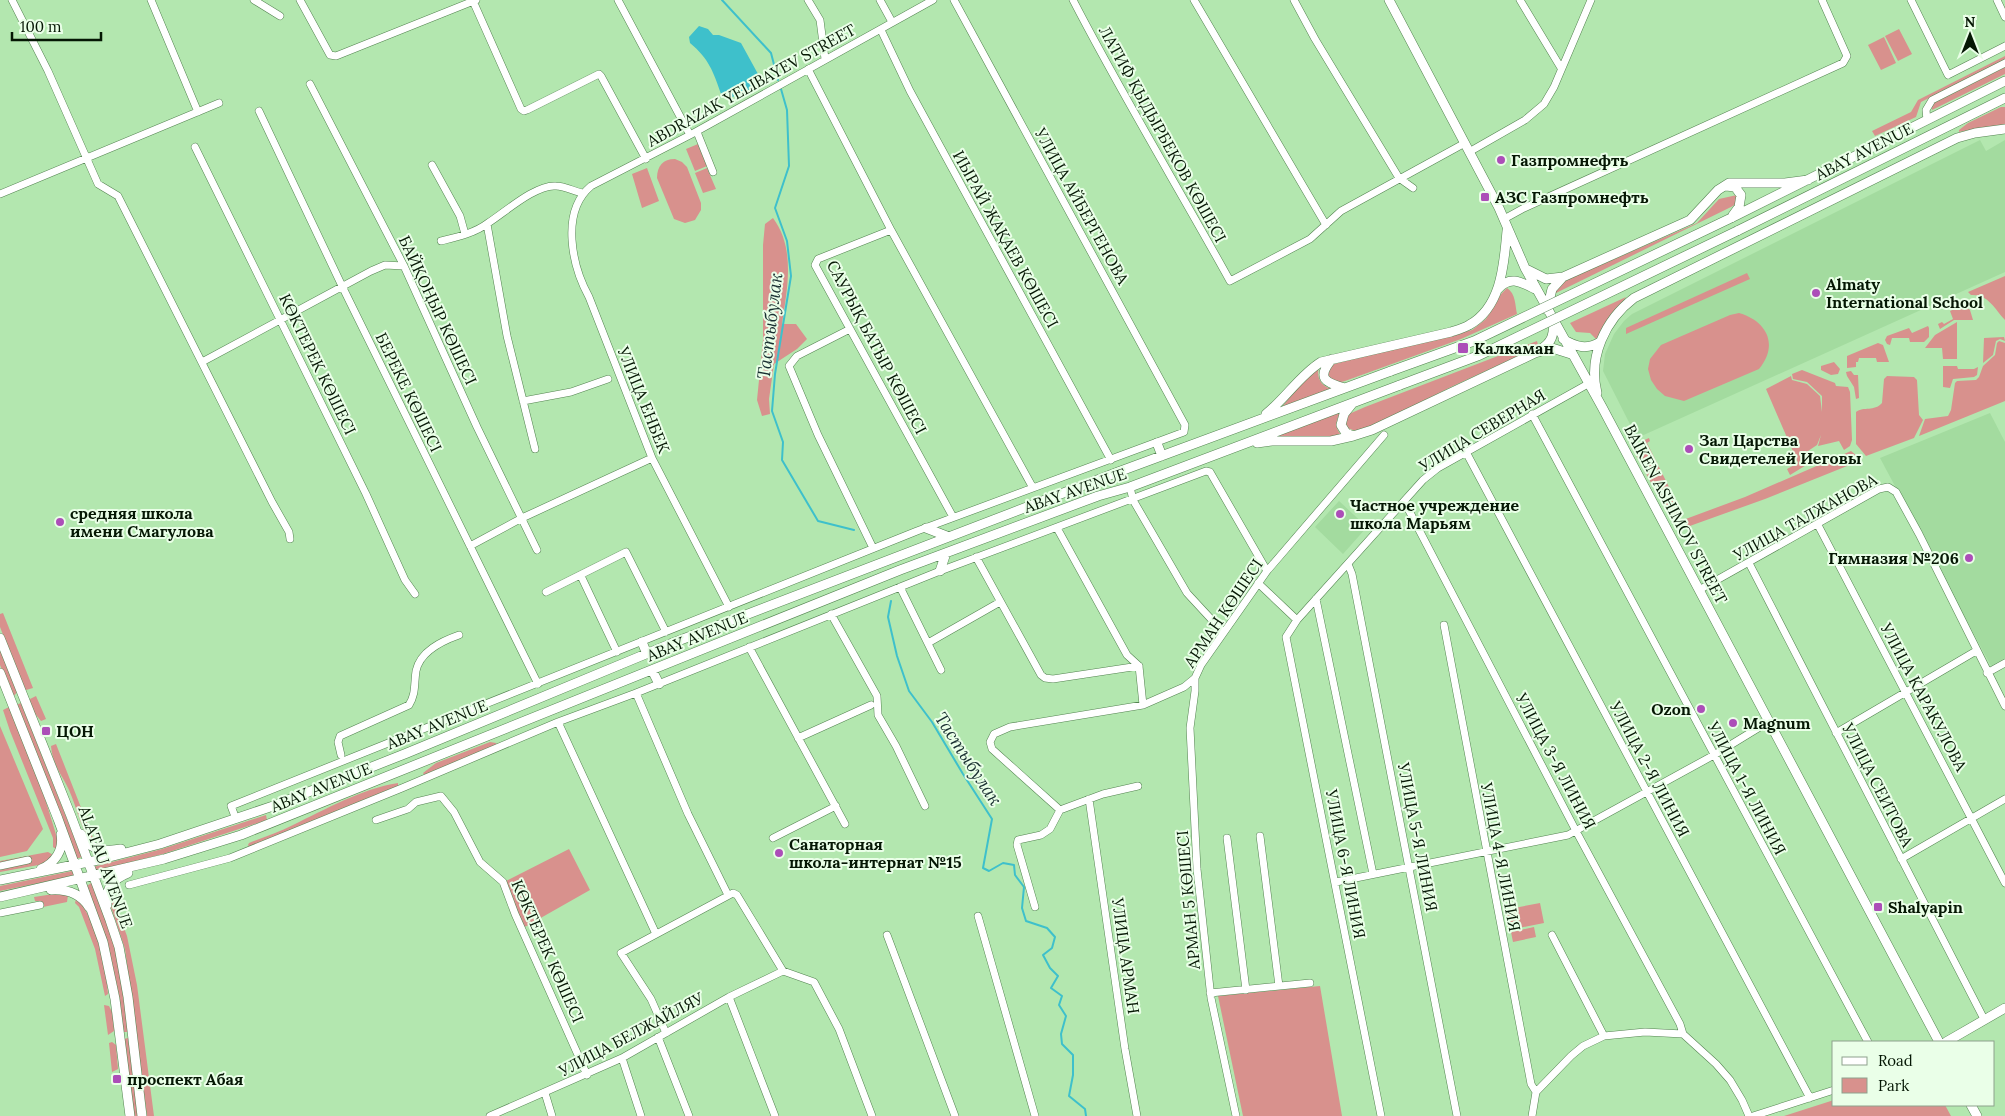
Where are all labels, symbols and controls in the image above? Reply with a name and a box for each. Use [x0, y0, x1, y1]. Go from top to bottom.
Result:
scale bar [12, 10, 101, 42]
north arrow [1945, 10, 1995, 60]
text: N [1965, 13, 1976, 31]
text: 100 m [20, 17, 61, 36]
street label: ABDRAZAK YELIBAYEV STREET [642, 19, 859, 151]
street label: ЛАТИФ ҚЫДЫРБЕКОВ КӨШЕСІ [1095, 22, 1231, 246]
street label: ABAY AVENUE [1811, 118, 1916, 185]
street label: УЛИЦА АЙБЕРГЕНОВА [1030, 123, 1134, 289]
street label: ИЫРАЙ ЖАҚАЕВ КӨШЕСІ [949, 147, 1063, 331]
place label: Газпромнефть [1511, 150, 1629, 170]
marker: Газпромнефть [1495, 154, 1507, 166]
place label: АЗС Газпромнефть [1495, 187, 1649, 207]
marker: АЗС Газпромнефть [1479, 191, 1491, 203]
street label: БАЙҚОҢЫР КӨШЕСІ [395, 232, 481, 388]
street label: САУРЫҚ БАТЫР КӨШЕСІ [823, 257, 931, 437]
water label: Тастыбулак [752, 272, 787, 380]
place label: Almaty International School [1826, 274, 1983, 312]
marker: Almaty International School [1810, 287, 1822, 299]
street label: КӨКТЕРЕК КӨШЕСІ [275, 290, 361, 438]
street label: БЕРЕКЕ КӨШЕСІ [371, 329, 447, 455]
place label: Калкаман [1474, 338, 1554, 358]
marker: Калкаман [1456, 341, 1470, 355]
street label: УЛИЦА ЕНБЕК [613, 343, 674, 456]
street label: УЛИЦА СЕВЕРНАЯ [1414, 384, 1549, 476]
street label: BAIKEN ASHIMOV STREET [1620, 421, 1732, 607]
place label: Зал Царства Свидетелей Иеговы [1699, 430, 1862, 468]
marker: Зал Царства Свидетелей Иеговы [1683, 443, 1695, 455]
street label: ABAY AVENUE [1020, 463, 1129, 517]
street label: УЛИЦА ТАЛЖАНОВА [1729, 469, 1881, 565]
place label: Частное учреждение школа Марьям [1350, 495, 1519, 533]
place label: средняя школа имени Смагулова [70, 503, 214, 541]
marker: Частное учреждение школа Марьям [1334, 508, 1346, 520]
marker: средняя школа имени Смагулова [54, 516, 66, 528]
place label: Гимназия №206 [1828, 548, 1959, 568]
marker: Гимназия №206 [1963, 552, 1975, 564]
street label: АРМАН КӨШЕСІ [1179, 555, 1267, 672]
street label: ABAY AVENUE [643, 607, 751, 666]
street label: УЛИЦА КАРАКУЛОВА [1876, 619, 1972, 775]
street label: УЛИЦА 3-Я ЛИНИЯ [1511, 689, 1600, 832]
street label: ABAY AVENUE [383, 695, 491, 754]
street label: УЛИЦА 2-Я ЛИНИЯ [1605, 697, 1694, 840]
place label: Ozon [1651, 699, 1691, 719]
marker: Ozon [1695, 703, 1707, 715]
water label: Тастыбулак [930, 708, 1007, 810]
place label: Magnum [1743, 713, 1811, 733]
street label: УЛИЦА 1-Я ЛИНИЯ [1703, 717, 1791, 858]
marker: Magnum [1727, 717, 1739, 729]
street label: УЛИЦА СЕИТОВА [1838, 719, 1918, 851]
place label: ЦОН [56, 721, 94, 741]
marker: ЦОН [40, 725, 52, 737]
street label: ABAY AVENUE [267, 758, 375, 817]
street label: УЛИЦА 5-Я ЛИНИЯ [1394, 760, 1442, 913]
street label: УЛИЦА 4-Я ЛИНИЯ [1477, 780, 1525, 933]
street label: УЛИЦА 6-Я ЛИНИЯ [1322, 787, 1370, 940]
street label: ALATAU AVENUE [74, 802, 137, 931]
street label: АРМАН 5 КӨШЕСІ [1172, 830, 1204, 971]
place label: Санаторная школа-интернат №15 [789, 834, 962, 872]
marker: Санаторная школа-интернат №15 [773, 847, 785, 859]
street label: КӨКТЕРЕК КӨШЕСІ [507, 876, 589, 1026]
street label: УЛИЦА АРМАН [1108, 896, 1144, 1015]
place label: Shalyapin [1888, 897, 1963, 917]
marker: Shalyapin [1872, 901, 1884, 913]
street label: УЛИЦА БЕЛЖАЙЛЯУ [554, 987, 707, 1081]
legend [1832, 1041, 1995, 1106]
text: Road [1878, 1051, 1913, 1070]
place label: проспект Абая [127, 1069, 243, 1089]
marker: проспект Абая [111, 1073, 123, 1085]
text: Park [1878, 1076, 1909, 1095]

